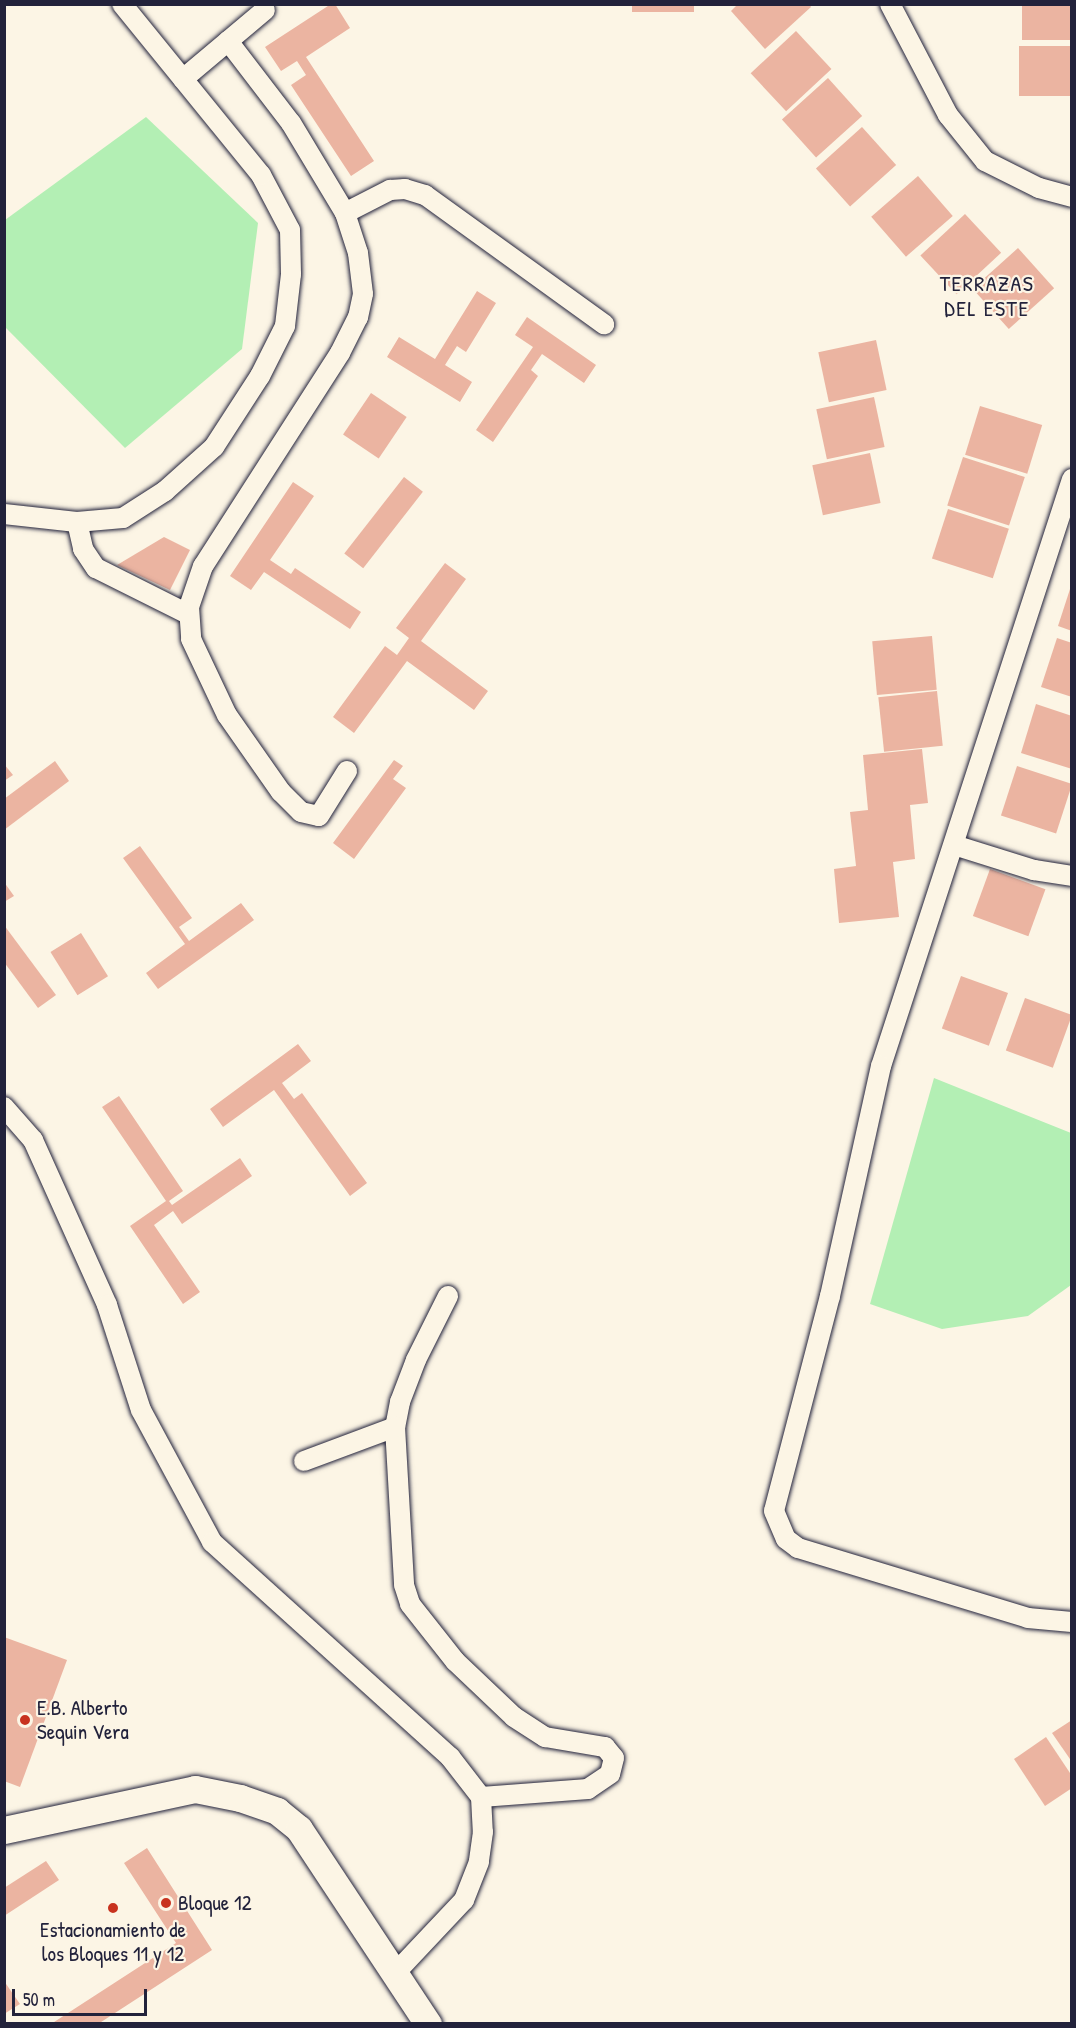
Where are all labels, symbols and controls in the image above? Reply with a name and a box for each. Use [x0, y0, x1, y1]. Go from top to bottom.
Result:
district label: TERRAZAS DEL ESTE [940, 270, 1034, 322]
place label: E.B. Alberto Sequin Vera [37, 1695, 129, 1745]
marker: E.B. Alberto Sequin Vera [18, 1713, 32, 1727]
place label: Bloque 12 [178, 1890, 251, 1916]
marker: Bloque 12 [159, 1896, 173, 1910]
marker: Estacionamiento de los Bloques 11 y 12 [106, 1901, 120, 1915]
place label: Estacionamiento de los Bloques 11 y 12 [40, 1917, 186, 1967]
scale bar [15, 1977, 150, 2015]
text: 50 m [23, 1987, 55, 2012]

